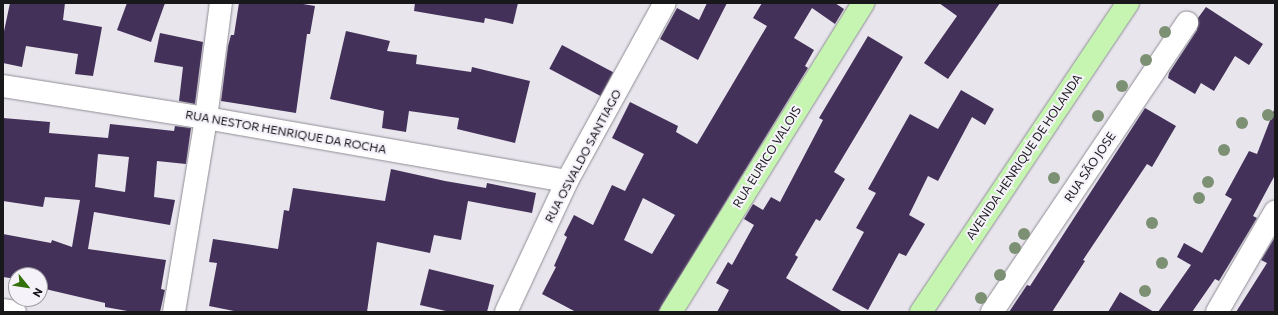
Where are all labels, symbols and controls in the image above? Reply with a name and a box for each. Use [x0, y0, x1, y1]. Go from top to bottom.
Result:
street label: AVENIDA HENRIQUE DE HOLANDA [963, 71, 1085, 243]
street label: RUA OSVALDO SANTIAGO [542, 87, 624, 225]
street label: RUA EURICO VALOIS [730, 104, 804, 210]
street label: RUA NESTOR HENRIQUE DA ROCHA [184, 107, 388, 157]
street label: RUA SÃO JOSE [1061, 129, 1119, 205]
north arrow [8, 267, 48, 307]
text: N [30, 286, 46, 300]

